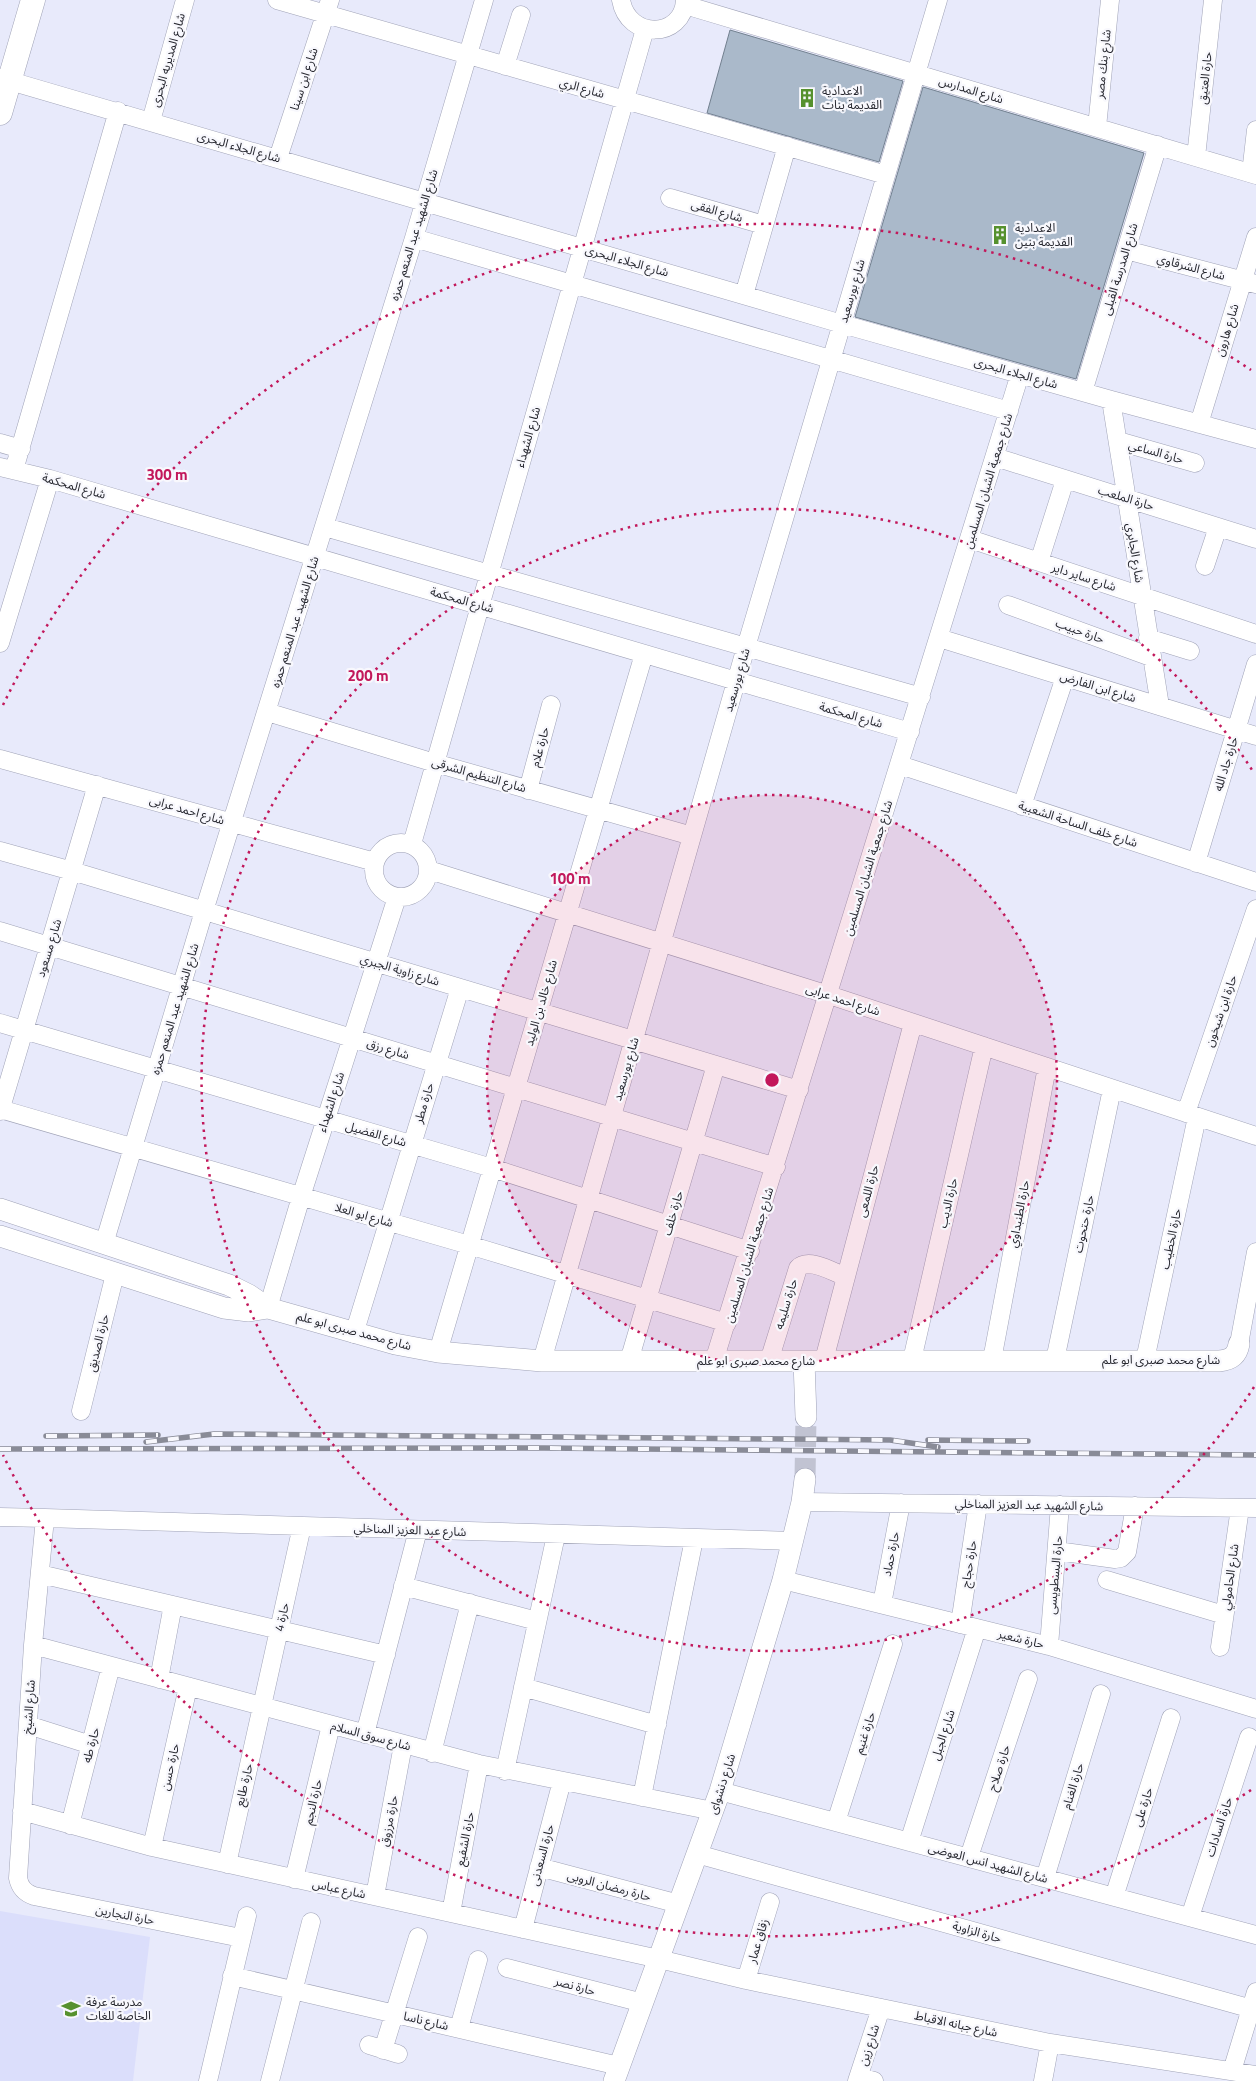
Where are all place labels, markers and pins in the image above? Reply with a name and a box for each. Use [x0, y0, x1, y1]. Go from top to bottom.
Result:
place label: الاعدادية القديمة بنات [822, 81, 882, 114]
building icon: الاعدادية القديمة بنات [796, 87, 818, 109]
place label: الاعدادية القديمة بنين [1015, 218, 1073, 251]
building icon: الاعدادية القديمة بنين [989, 224, 1011, 246]
centre of rings [763, 1071, 781, 1089]
place label: مدرسة عرفة الخاصة للغات [86, 1992, 151, 2025]
school or university icon: مدرسة عرفة الخاصة للغات [60, 1998, 82, 2020]

